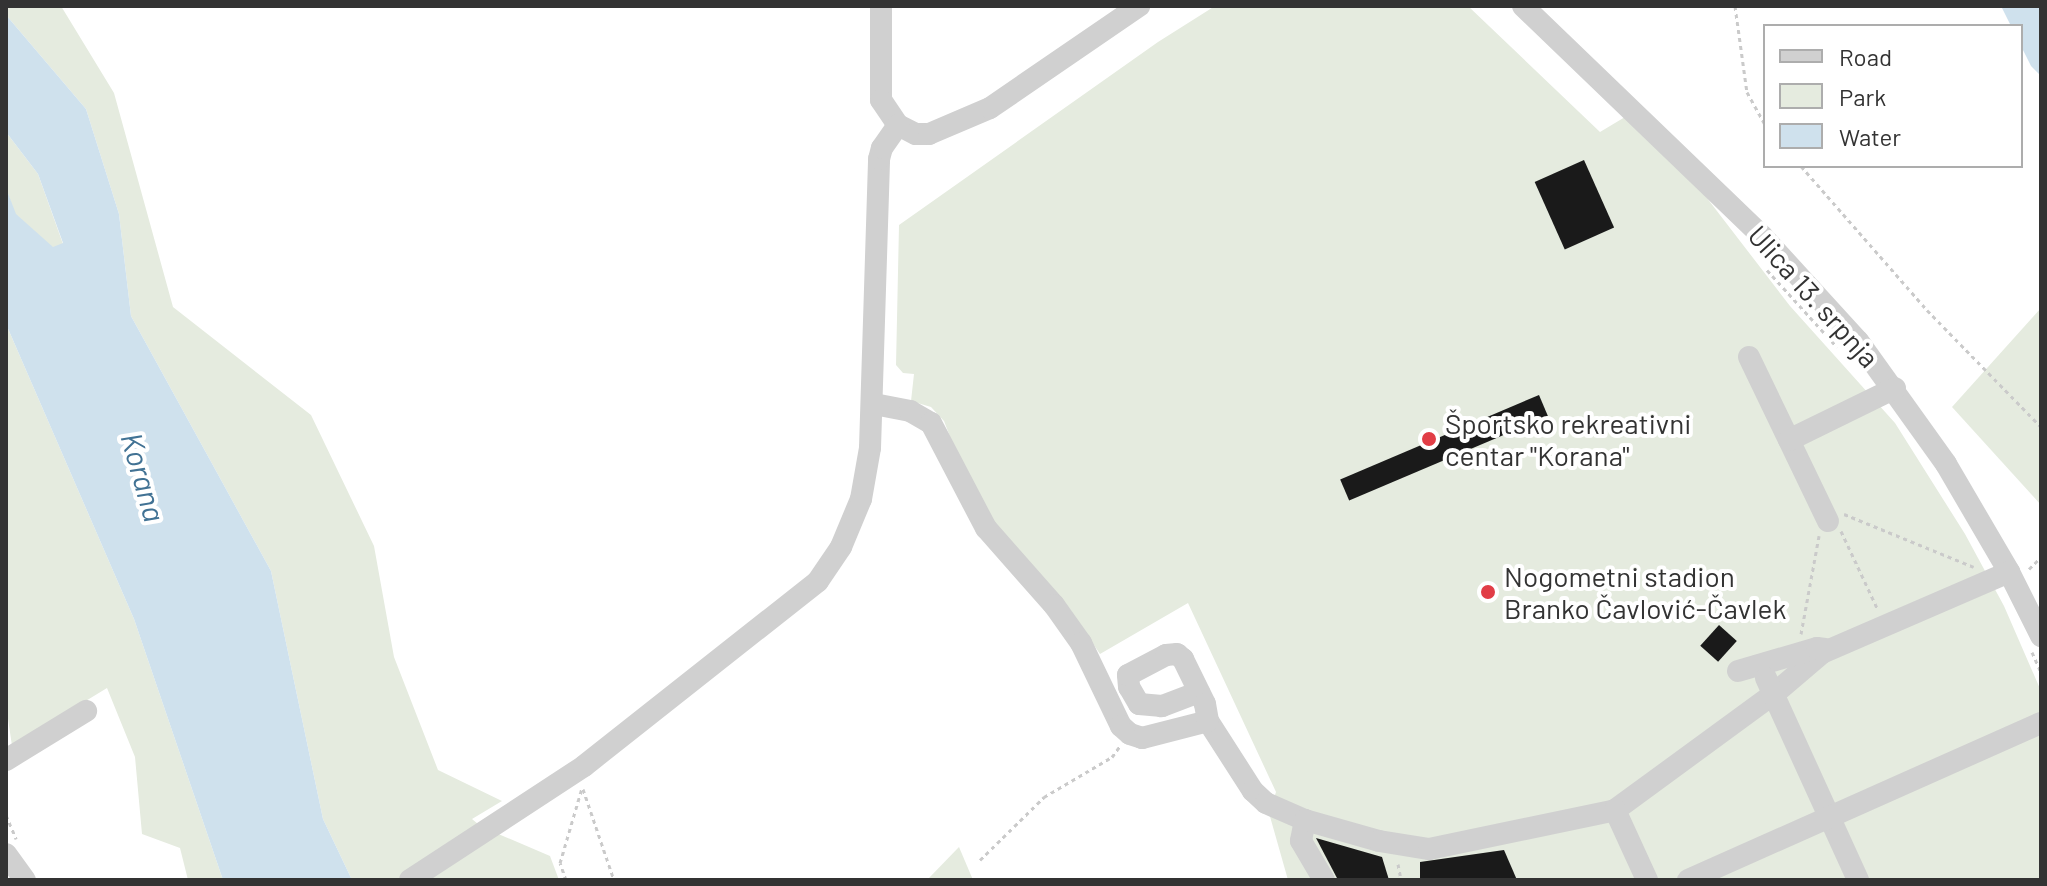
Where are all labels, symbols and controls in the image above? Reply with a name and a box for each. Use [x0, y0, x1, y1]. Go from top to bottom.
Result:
legend [1763, 24, 2023, 168]
text: Road [1839, 42, 1892, 71]
text: Park [1839, 82, 1886, 111]
text: Water [1839, 122, 1901, 151]
street label: Ulica 13. srpnja [1742, 218, 1886, 374]
place label: Športsko rekreativni centar "Korana" [1445, 406, 1691, 472]
water label: Korana [114, 428, 174, 526]
marker: Športsko rekreativni centar "Korana" [1420, 430, 1438, 448]
place label: Nogometni stadion Branko Čavlović-Čavlek [1504, 559, 1786, 625]
marker: Nogometni stadion Branko Čavlović-Čavlek [1479, 583, 1497, 601]

